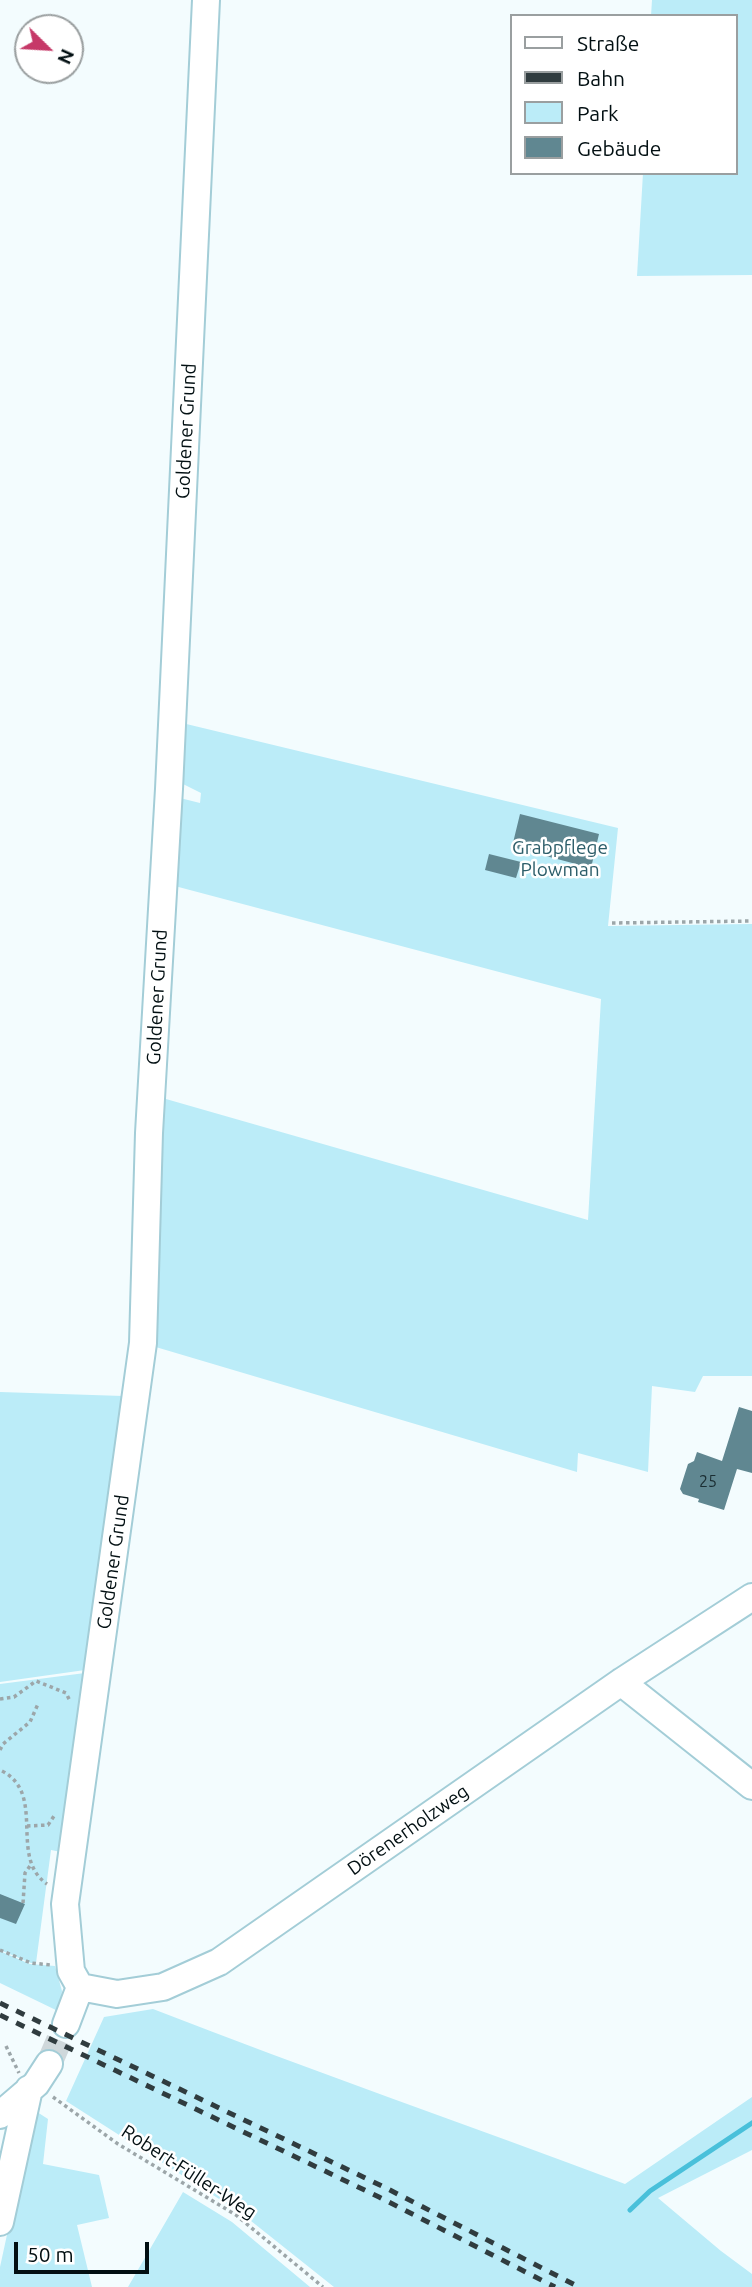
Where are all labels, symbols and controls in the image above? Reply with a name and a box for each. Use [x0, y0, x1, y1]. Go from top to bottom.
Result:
north arrow [14, 14, 84, 84]
legend [510, 14, 738, 175]
text: Straße [577, 31, 639, 55]
text: N [53, 46, 79, 68]
text: Bahn [577, 66, 625, 90]
text: Park [577, 101, 619, 125]
text: Gebäude [577, 136, 661, 160]
street label: Goldener Grund [171, 363, 201, 499]
park label: Grabpflege Plowman [512, 837, 608, 881]
street label: Goldener Grund [142, 929, 172, 1065]
house number: 25 [699, 1472, 717, 1492]
street label: Goldener Grund [92, 1493, 134, 1631]
street label: Dörenerholzweg [343, 1780, 473, 1880]
street label: Robert-Füller-Weg [117, 2120, 261, 2224]
scale bar [18, 2228, 152, 2272]
text: 50 m [27, 2242, 74, 2266]

